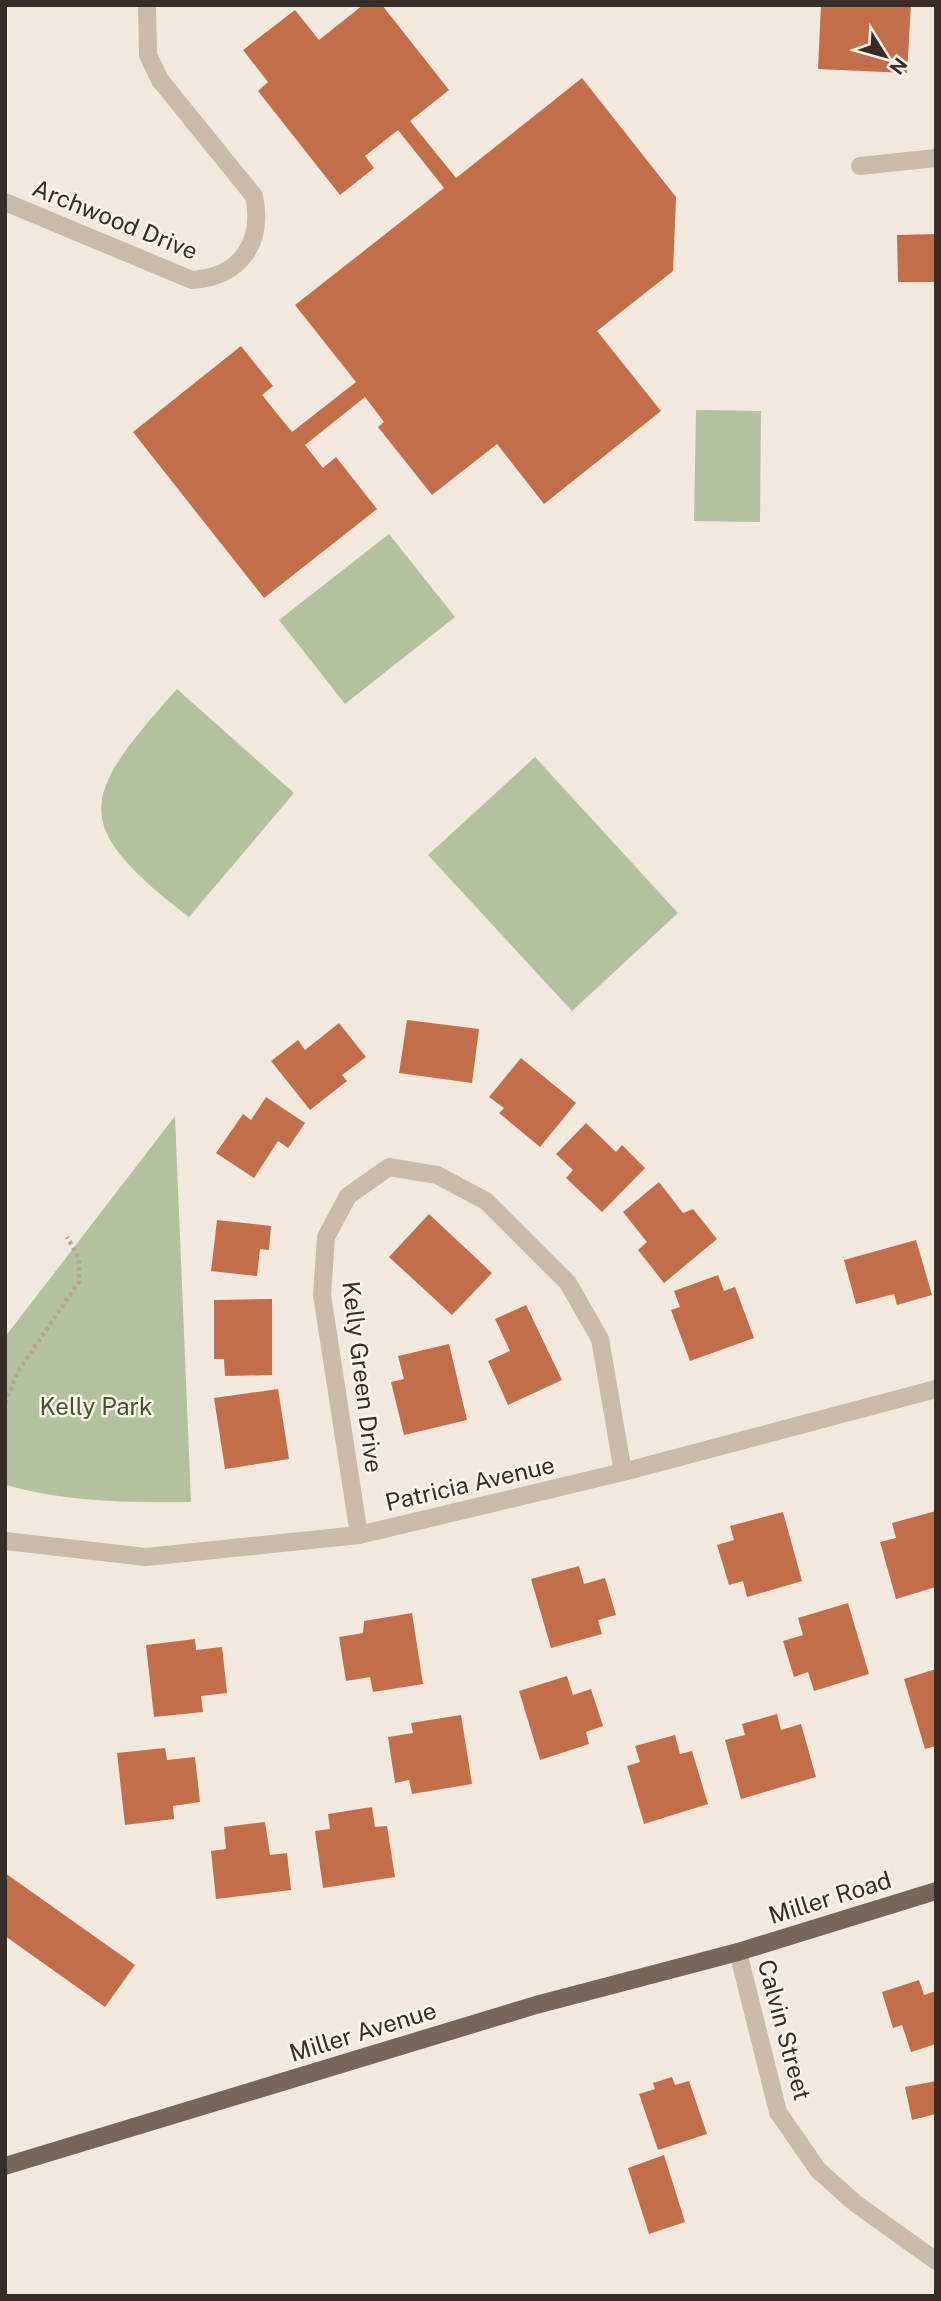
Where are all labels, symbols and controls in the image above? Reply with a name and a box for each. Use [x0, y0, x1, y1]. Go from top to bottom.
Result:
north arrow [850, 21, 920, 91]
text: N [885, 54, 912, 79]
street label: Archwood Drive [29, 173, 202, 265]
street label: Kelly Green Drive [337, 1280, 389, 1474]
park label: Kelly Park [40, 1392, 152, 1420]
street label: Patricia Avenue [382, 1450, 557, 1516]
street label: Miller Road [765, 1865, 894, 1929]
street label: Calvin Street [753, 1956, 817, 2103]
street label: Miller Avenue [286, 1995, 440, 2067]

